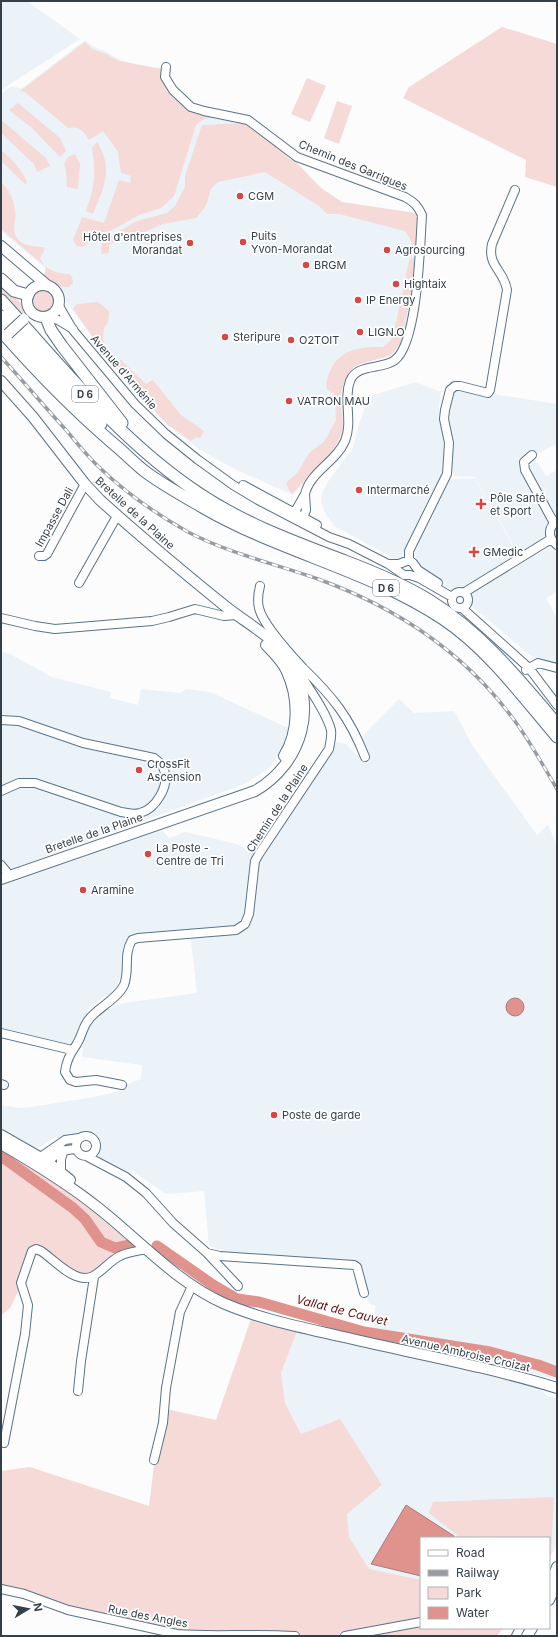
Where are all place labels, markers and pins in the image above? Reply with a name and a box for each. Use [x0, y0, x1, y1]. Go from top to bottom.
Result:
place label: CGM [248, 189, 274, 203]
marker: CGM [235, 191, 245, 201]
place label: Puits Yvon-Morandat [251, 229, 333, 256]
place label: Hôtel d'entreprises Morandat [83, 230, 182, 257]
marker: Puits Yvon-Morandat [238, 237, 248, 247]
marker: Hôtel d'entreprises Morandat [185, 238, 195, 248]
place label: Agrosourcing [395, 243, 465, 257]
marker: Agrosourcing [382, 245, 392, 255]
place label: BRGM [314, 258, 346, 272]
marker: BRGM [301, 260, 311, 270]
place label: Hightaix [404, 277, 447, 291]
marker: Hightaix [391, 279, 401, 289]
place label: IP Energy [366, 293, 415, 307]
marker: IP Energy [353, 295, 363, 305]
place label: LIGN.O [368, 325, 405, 339]
marker: LIGN.O [355, 327, 365, 337]
place label: Steripure [233, 330, 281, 344]
marker: Steripure [220, 332, 230, 342]
place label: O2TOIT [299, 333, 339, 347]
marker: O2TOIT [286, 335, 296, 345]
place label: VATRON MAU [297, 394, 370, 408]
marker: VATRON MAU [284, 396, 294, 406]
place label: Intermarché [367, 483, 430, 497]
marker: Intermarché [354, 485, 364, 495]
place label: Pôle Santé et Sport [490, 491, 545, 518]
marker: Pôle Santé et Sport [475, 498, 487, 510]
place label: GMedic [483, 545, 523, 559]
marker: GMedic [468, 546, 480, 558]
place label: CrossFit Ascension [147, 757, 201, 784]
marker: CrossFit Ascension [134, 765, 144, 775]
place label: La Poste - Centre de Tri [156, 841, 224, 868]
marker: La Poste - Centre de Tri [143, 849, 153, 859]
place label: Aramine [91, 883, 134, 897]
marker: Aramine [78, 885, 88, 895]
place label: Poste de garde [282, 1108, 361, 1122]
marker: Poste de garde [269, 1110, 279, 1120]

